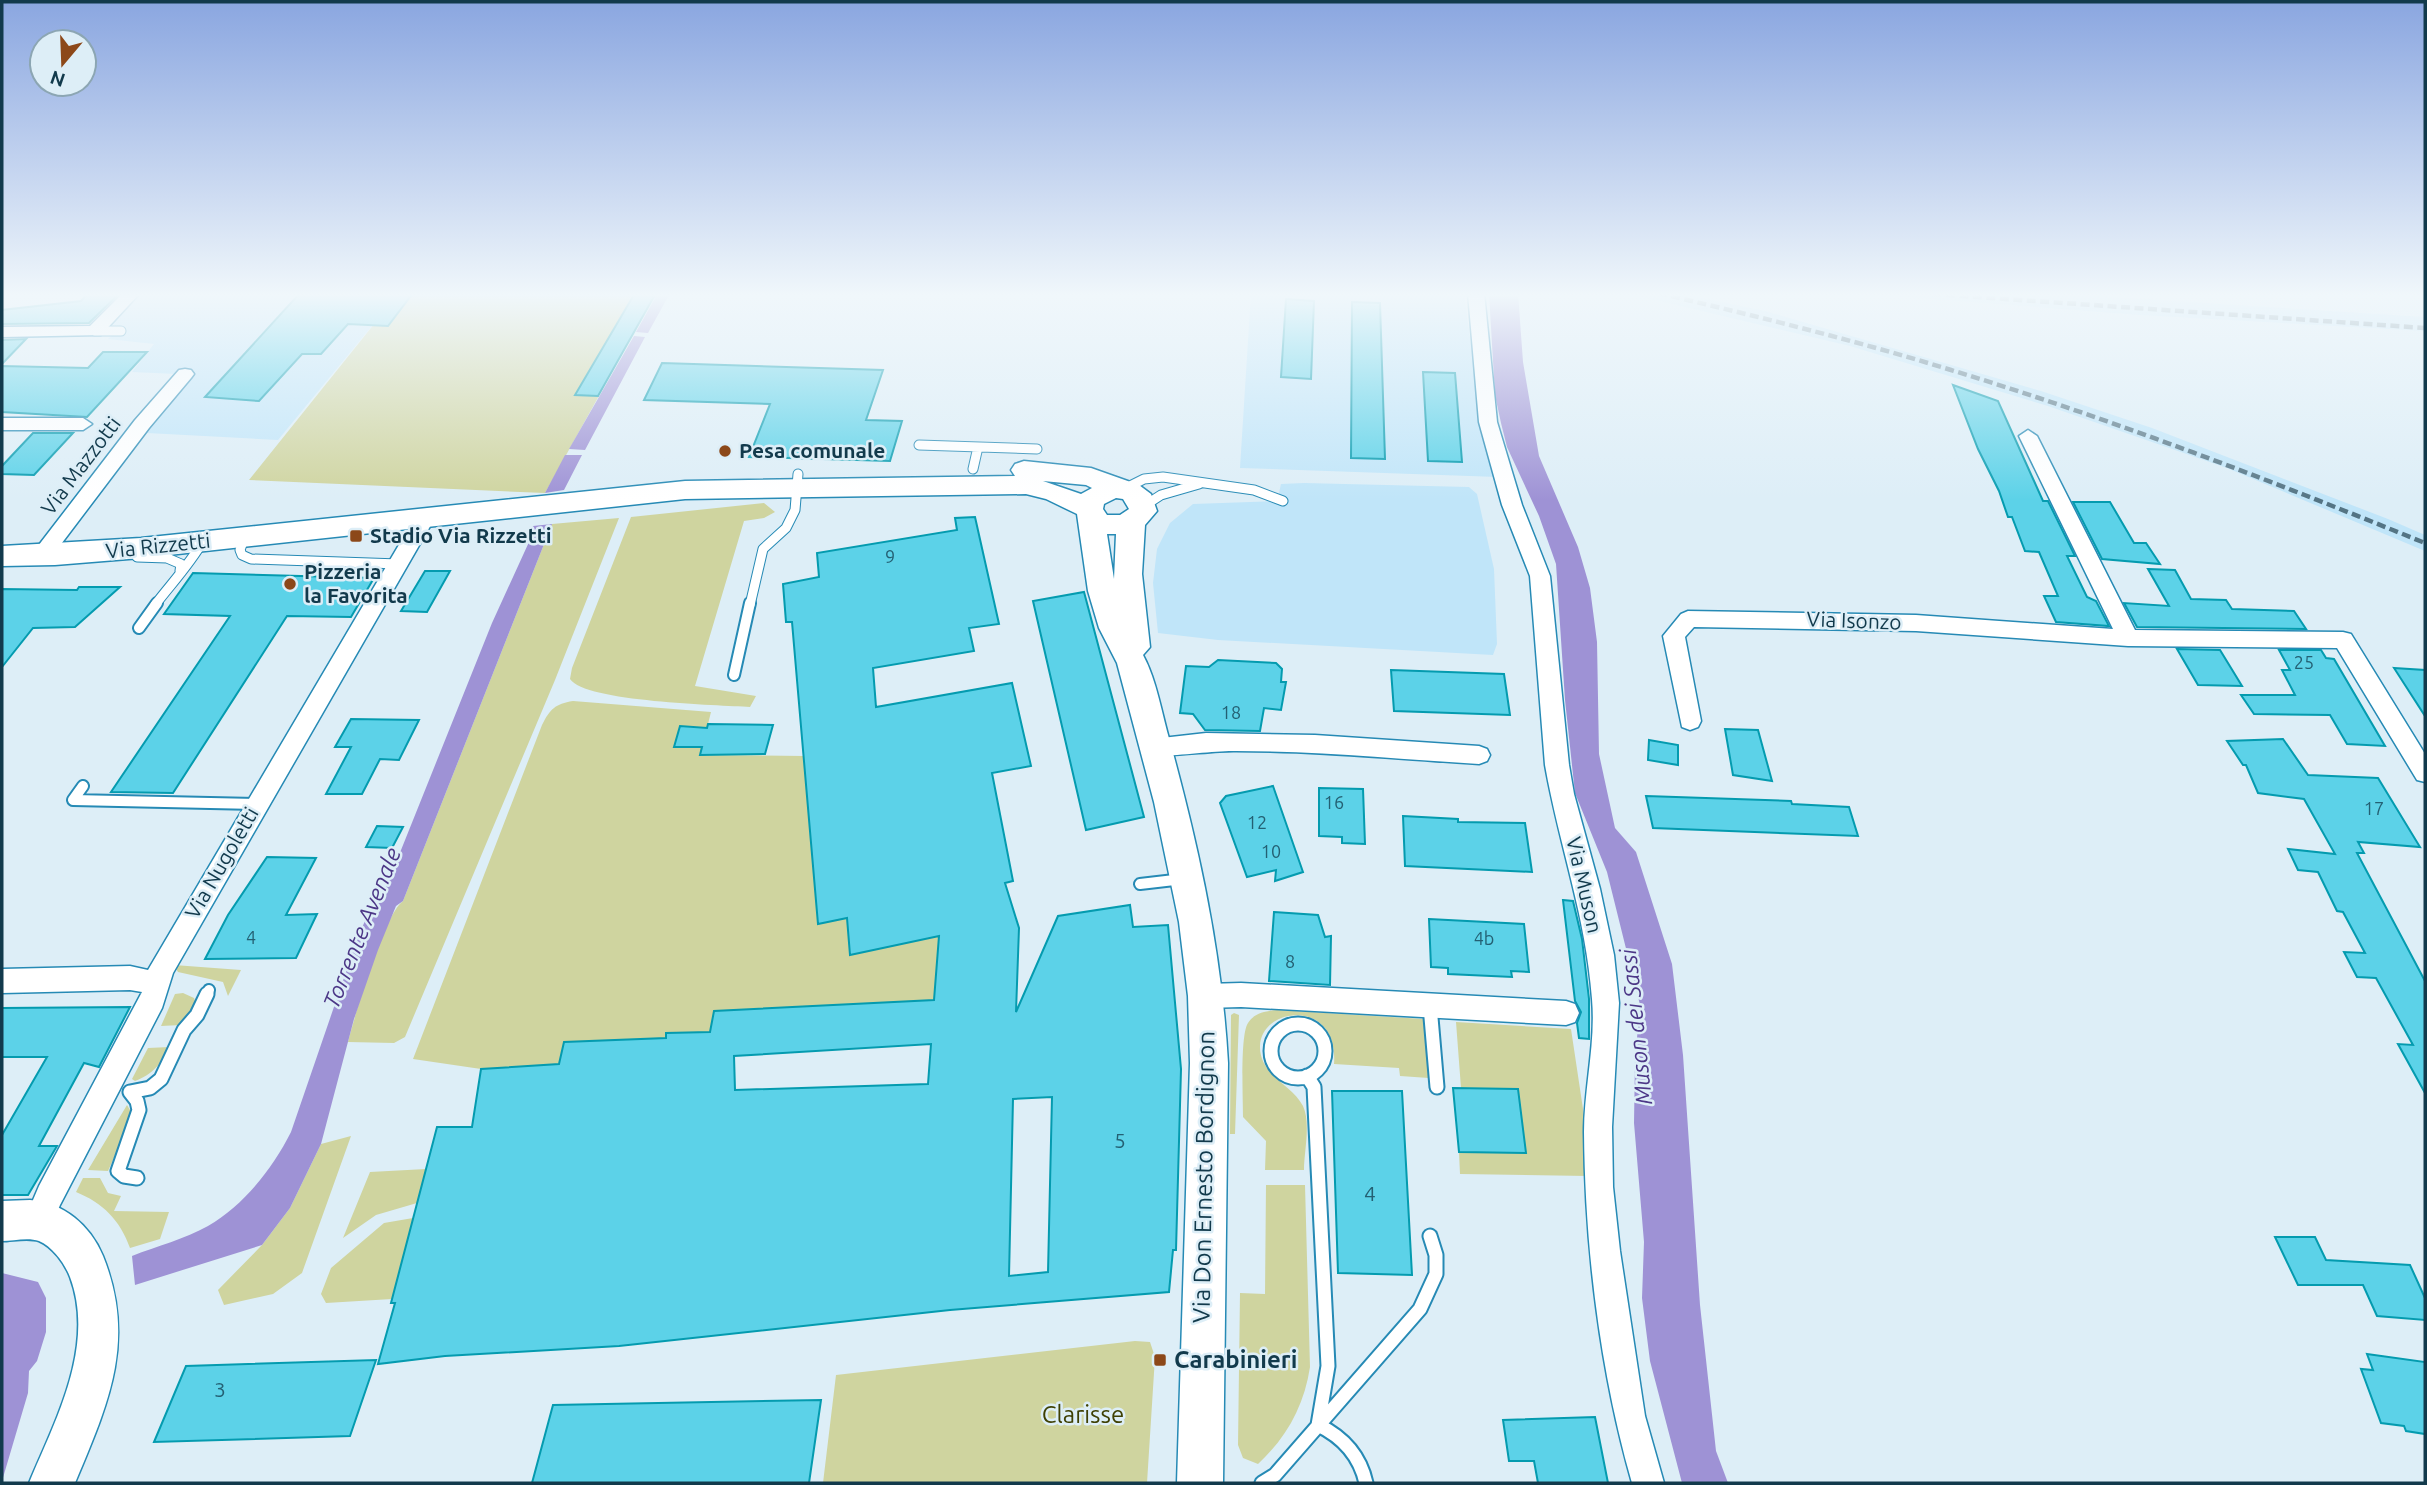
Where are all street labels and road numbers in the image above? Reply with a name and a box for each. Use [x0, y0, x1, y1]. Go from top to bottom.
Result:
street label: Via Mazzotti [35, 412, 125, 519]
street label: Via Rizzetti [104, 528, 211, 562]
street label: Via Isonzo [1806, 606, 1902, 634]
street label: Via Nugoletti [180, 802, 263, 923]
street label: Via Muson [1562, 834, 1608, 935]
street label: Via Don Ernesto Bordignon [1187, 1031, 1220, 1323]

